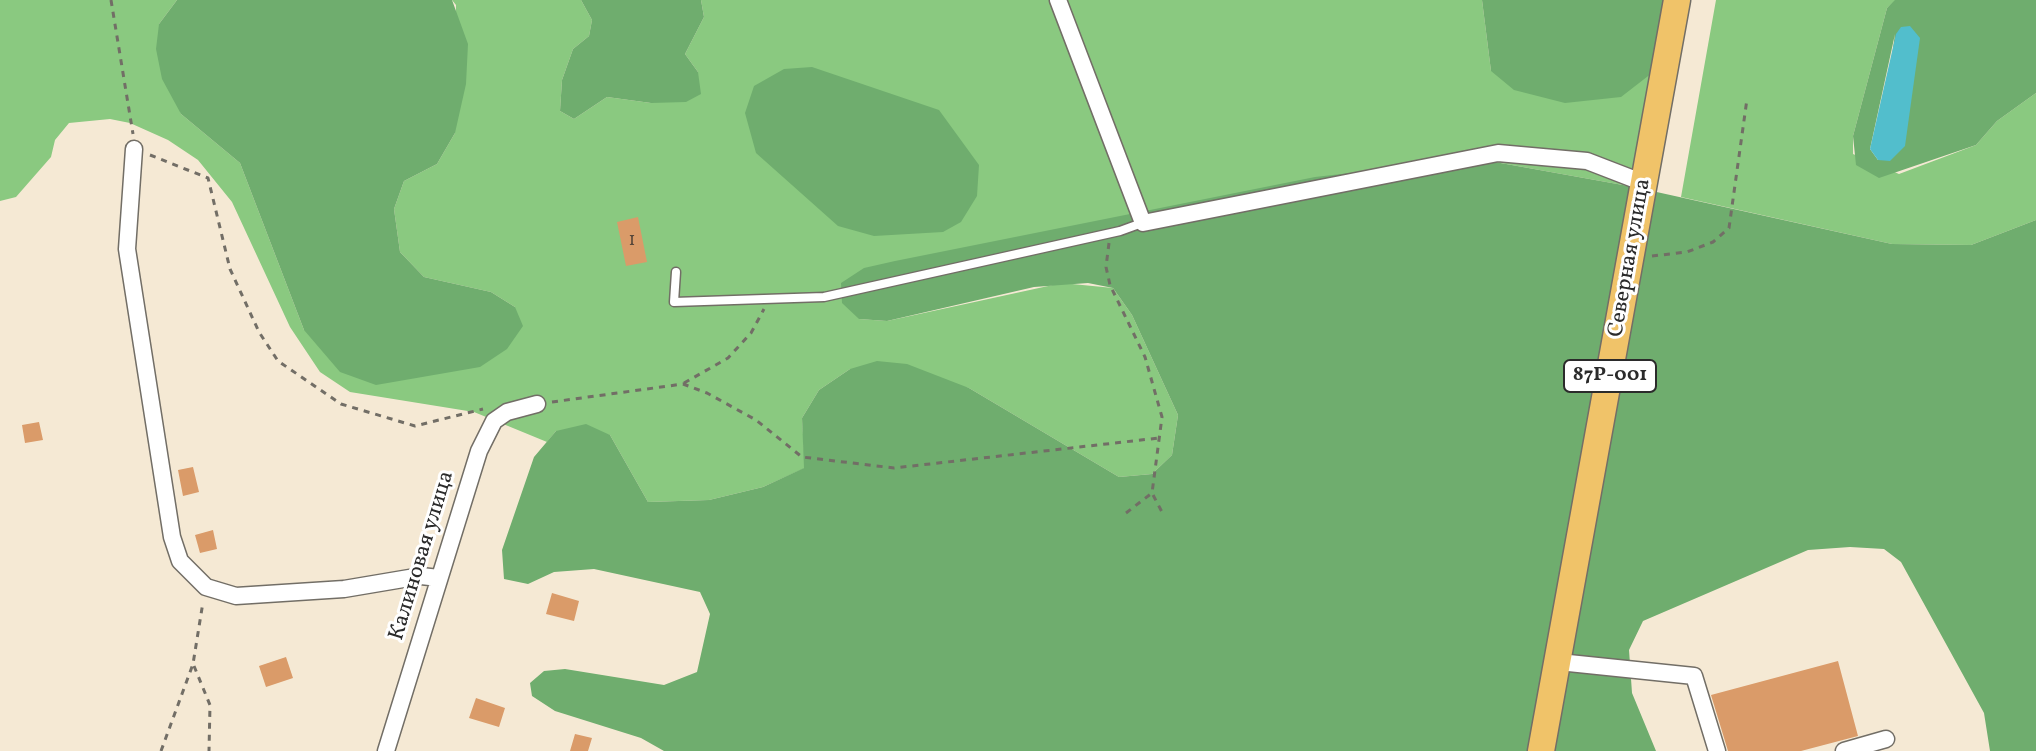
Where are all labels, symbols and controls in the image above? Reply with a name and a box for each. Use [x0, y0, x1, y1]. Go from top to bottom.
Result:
street label: Северная улица [1604, 177, 1658, 339]
house number: 1 [629, 231, 635, 253]
road number: 87Р-001 [1564, 360, 1656, 392]
street label: Калиновая улица [385, 468, 461, 644]

